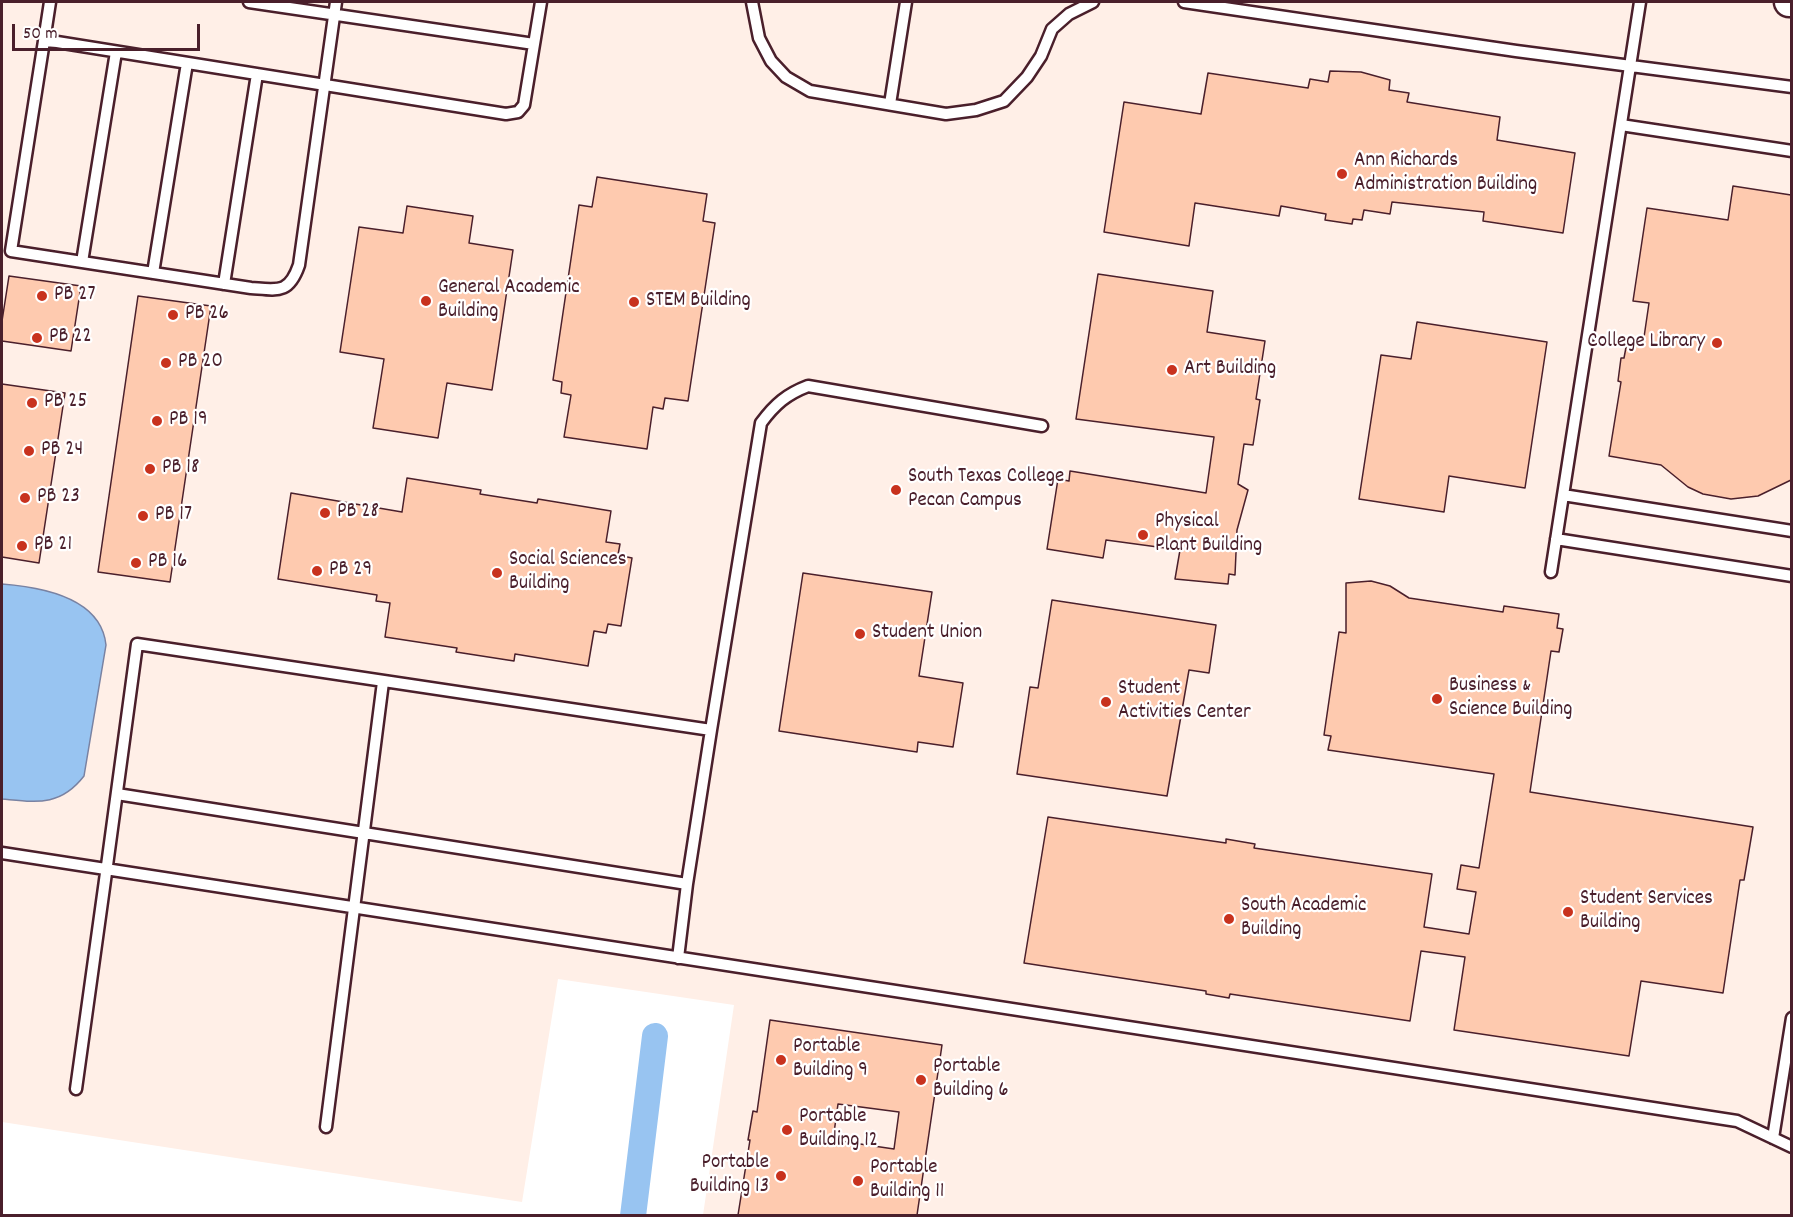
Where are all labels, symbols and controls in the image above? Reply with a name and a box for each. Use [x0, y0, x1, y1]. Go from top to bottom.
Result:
scale bar [15, 12, 202, 50]
text: 50 m [23, 22, 58, 47]
place label: Ann Richards Administration Building [1354, 149, 1537, 199]
marker: Ann Richards Administration Building [1335, 167, 1349, 181]
place label: General Academic Building [438, 276, 580, 326]
place label: PB 27 [54, 283, 96, 309]
marker: PB 27 [35, 289, 49, 303]
place label: STEM Building [646, 289, 751, 315]
marker: General Academic Building [419, 294, 433, 308]
marker: STEM Building [627, 295, 641, 309]
place label: PB 26 [185, 302, 229, 328]
marker: PB 26 [166, 308, 180, 322]
place label: PB 22 [49, 325, 92, 351]
place label: College Library [1587, 330, 1705, 356]
marker: PB 22 [30, 331, 44, 345]
marker: College Library [1710, 336, 1724, 350]
place label: PB 20 [178, 350, 223, 376]
marker: PB 20 [159, 356, 173, 370]
place label: Art Building [1184, 357, 1276, 383]
marker: Art Building [1165, 363, 1179, 377]
place label: PB 25 [44, 390, 87, 416]
marker: PB 25 [25, 396, 39, 410]
place label: PB 19 [169, 408, 208, 434]
marker: PB 19 [150, 414, 164, 428]
place label: PB 24 [41, 438, 83, 464]
marker: PB 24 [22, 444, 36, 458]
place label: PB 18 [162, 456, 199, 482]
marker: PB 18 [143, 462, 157, 476]
place label: South Texas College Pecan Campus [908, 465, 1064, 515]
marker: South Texas College Pecan Campus [889, 483, 903, 497]
place label: PB 23 [37, 485, 80, 511]
marker: PB 23 [18, 491, 32, 505]
place label: PB 28 [337, 500, 379, 526]
place label: PB 17 [155, 503, 192, 529]
marker: PB 28 [318, 506, 332, 520]
marker: PB 17 [136, 509, 150, 523]
place label: Physical Plant Building [1155, 510, 1262, 560]
marker: Physical Plant Building [1136, 528, 1150, 542]
place label: PB 21 [34, 533, 72, 559]
marker: PB 21 [15, 539, 29, 553]
place label: Social Sciences Building [509, 548, 627, 598]
place label: PB 16 [148, 550, 187, 576]
marker: PB 16 [129, 556, 143, 570]
place label: PB 29 [329, 558, 372, 584]
marker: PB 29 [310, 564, 324, 578]
marker: Social Sciences Building [490, 566, 504, 580]
place label: Student Union [872, 621, 982, 647]
marker: Student Union [853, 627, 867, 641]
place label: Business & Science Building [1449, 674, 1572, 724]
place label: Student Activities Center [1118, 677, 1251, 727]
marker: Business & Science Building [1430, 692, 1444, 706]
marker: Student Activities Center [1099, 695, 1113, 709]
place label: Student Services Building [1580, 887, 1713, 937]
place label: South Academic Building [1241, 894, 1366, 944]
marker: Student Services Building [1561, 905, 1575, 919]
marker: South Academic Building [1222, 912, 1236, 926]
place label: Portable Building 9 [793, 1035, 868, 1085]
marker: Portable Building 9 [774, 1053, 788, 1067]
place label: Portable Building 6 [933, 1055, 1009, 1105]
marker: Portable Building 6 [914, 1073, 928, 1087]
place label: Portable Building 12 [799, 1105, 878, 1155]
marker: Portable Building 12 [780, 1123, 794, 1137]
place label: Portable Building 13 [690, 1151, 769, 1201]
place label: Portable Building 11 [870, 1156, 944, 1206]
marker: Portable Building 13 [774, 1169, 788, 1183]
marker: Portable Building 11 [851, 1174, 865, 1188]

